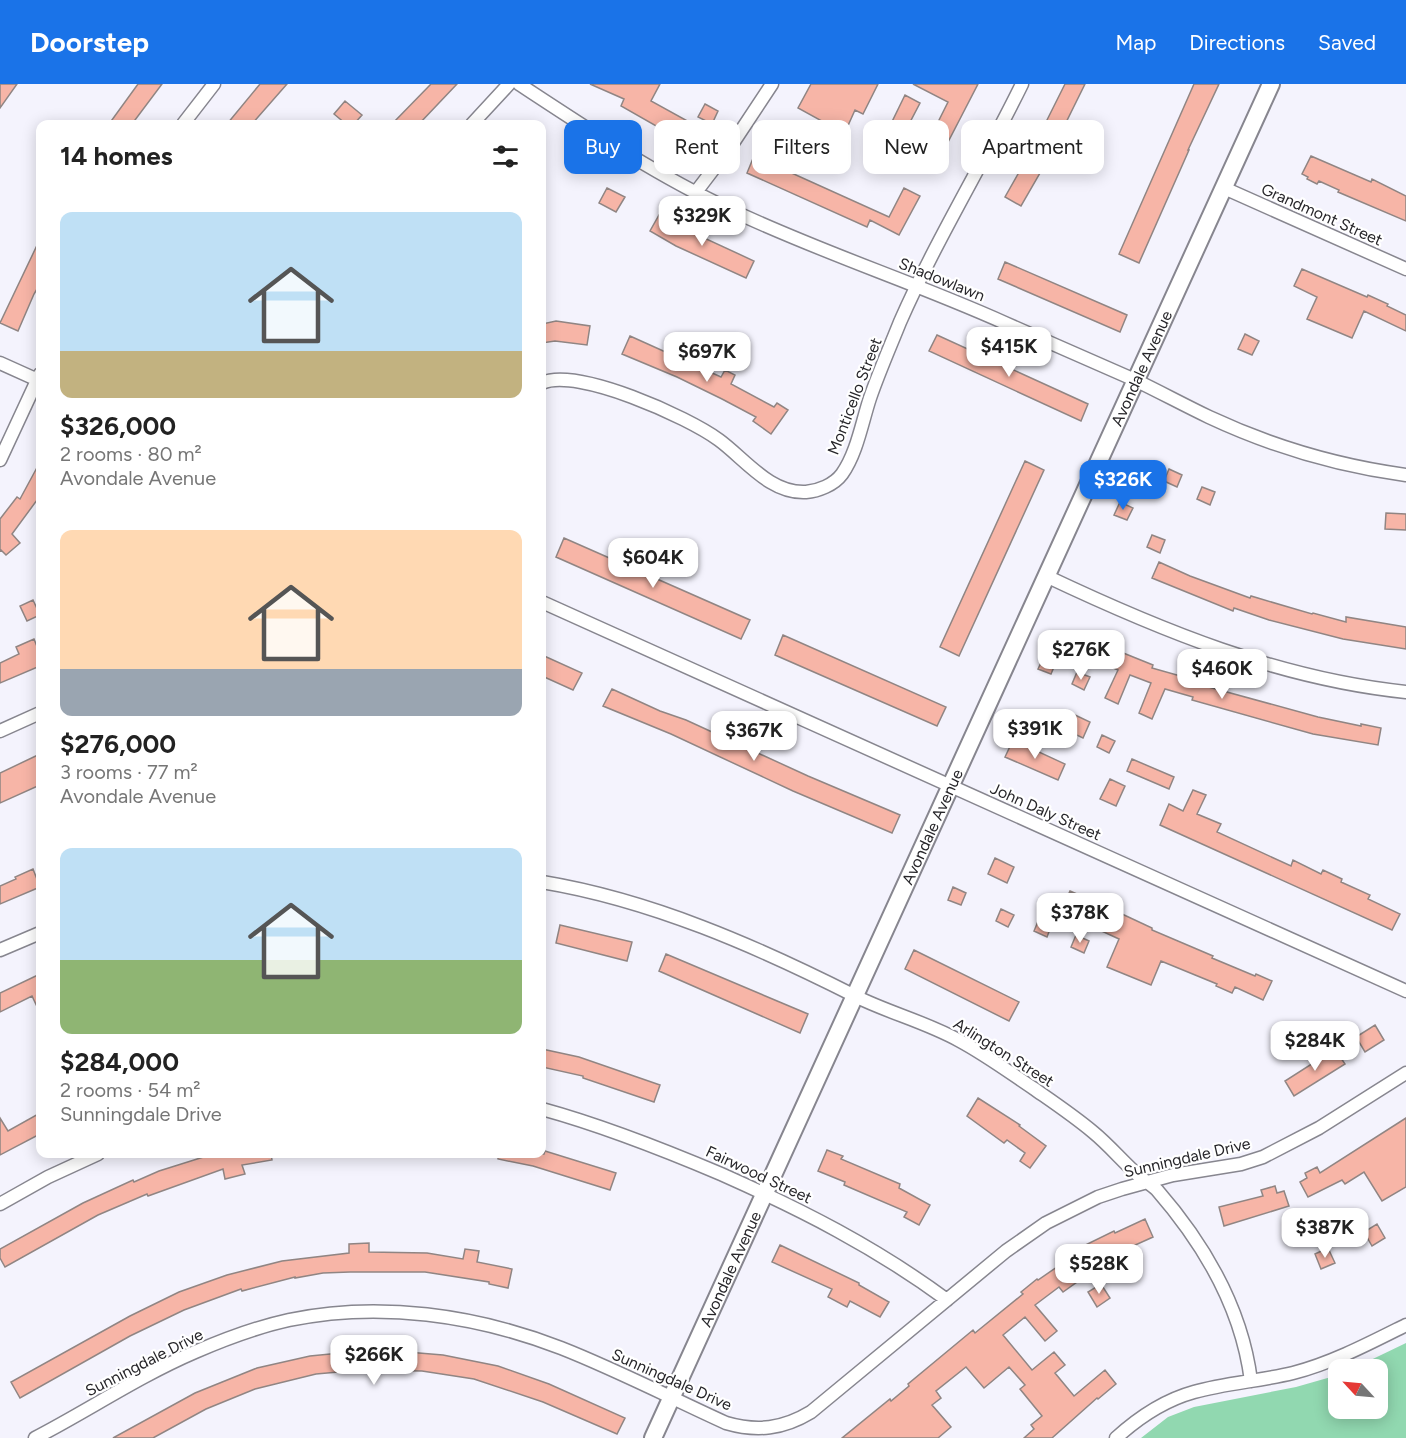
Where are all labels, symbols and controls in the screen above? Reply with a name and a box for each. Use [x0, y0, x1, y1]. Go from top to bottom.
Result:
text: Doorstep [30, 25, 149, 59]
text: Map [1115, 30, 1156, 55]
text: Directions [1189, 30, 1285, 55]
text: Saved [1318, 30, 1376, 55]
chip: Buy [564, 120, 642, 174]
chip: Rent [654, 120, 740, 174]
chip: Filters [752, 120, 851, 174]
chip: New [863, 120, 949, 174]
chip: Apartment [961, 120, 1104, 174]
text: 14 homes [60, 140, 173, 172]
icon: filters [489, 140, 522, 173]
street label: Grandmont Street [1258, 179, 1385, 250]
pin: $329K [660, 196, 744, 247]
text: $329K [673, 203, 731, 227]
icon: home [237, 251, 345, 359]
street label: Shadowlawn [896, 254, 988, 305]
street label: Avondale Avenue [1107, 307, 1176, 429]
pin: $415K [967, 327, 1051, 378]
pin: $697K [665, 332, 749, 383]
text: $415K [980, 334, 1038, 358]
street label: Monticello Street [823, 335, 886, 457]
text: $697K [678, 339, 736, 363]
text: $326,000 [60, 410, 176, 442]
text: 2 rooms · 80 m² [60, 442, 202, 466]
pin: $326K [1081, 460, 1165, 511]
text: Avondale Avenue [60, 466, 216, 490]
text: $326K [1094, 467, 1152, 491]
pin: $604K [611, 538, 695, 589]
text: $604K [622, 545, 684, 569]
icon: home [237, 569, 345, 677]
pin: $276K [1039, 630, 1123, 681]
text: $276K [1052, 637, 1110, 661]
pin: $460K [1180, 649, 1264, 700]
text: $460K [1191, 656, 1253, 680]
pin: $391K [993, 709, 1077, 760]
pin: $367K [712, 711, 796, 762]
text: $391K [1007, 716, 1063, 740]
text: $367K [725, 718, 783, 742]
text: $276,000 [60, 728, 176, 760]
text: 3 rooms · 77 m² [60, 760, 198, 784]
street label: Avondale Avenue [898, 766, 967, 888]
street label: John Daly Street [987, 779, 1104, 844]
text: Avondale Avenue [60, 784, 216, 808]
icon: home [237, 887, 345, 995]
pin: $378K [1038, 893, 1122, 944]
text: $378K [1051, 900, 1109, 924]
street label: Arlington Street [950, 1014, 1057, 1091]
pin: $284K [1273, 1021, 1357, 1072]
text: $284K [1285, 1028, 1345, 1052]
text: $284,000 [60, 1046, 179, 1078]
text: 2 rooms · 54 m² [60, 1078, 200, 1102]
text: Sunningdale Drive [60, 1102, 222, 1126]
street label: Sunningdale Drive [1122, 1134, 1253, 1181]
street label: Fairwood Street [703, 1142, 815, 1207]
street label: Avondale Avenue [696, 1208, 765, 1330]
pin: $387K [1283, 1208, 1367, 1259]
text: $387K [1296, 1215, 1354, 1239]
pin: $528K [1057, 1244, 1141, 1295]
text: $528K [1069, 1251, 1129, 1275]
street label: Sunningdale Drive [82, 1324, 206, 1400]
pin: $266K [332, 1335, 416, 1386]
text: $266K [344, 1342, 404, 1366]
street label: Sunningdale Drive [609, 1344, 735, 1415]
north arrow [1328, 1359, 1388, 1419]
map controls [1328, 1359, 1388, 1419]

